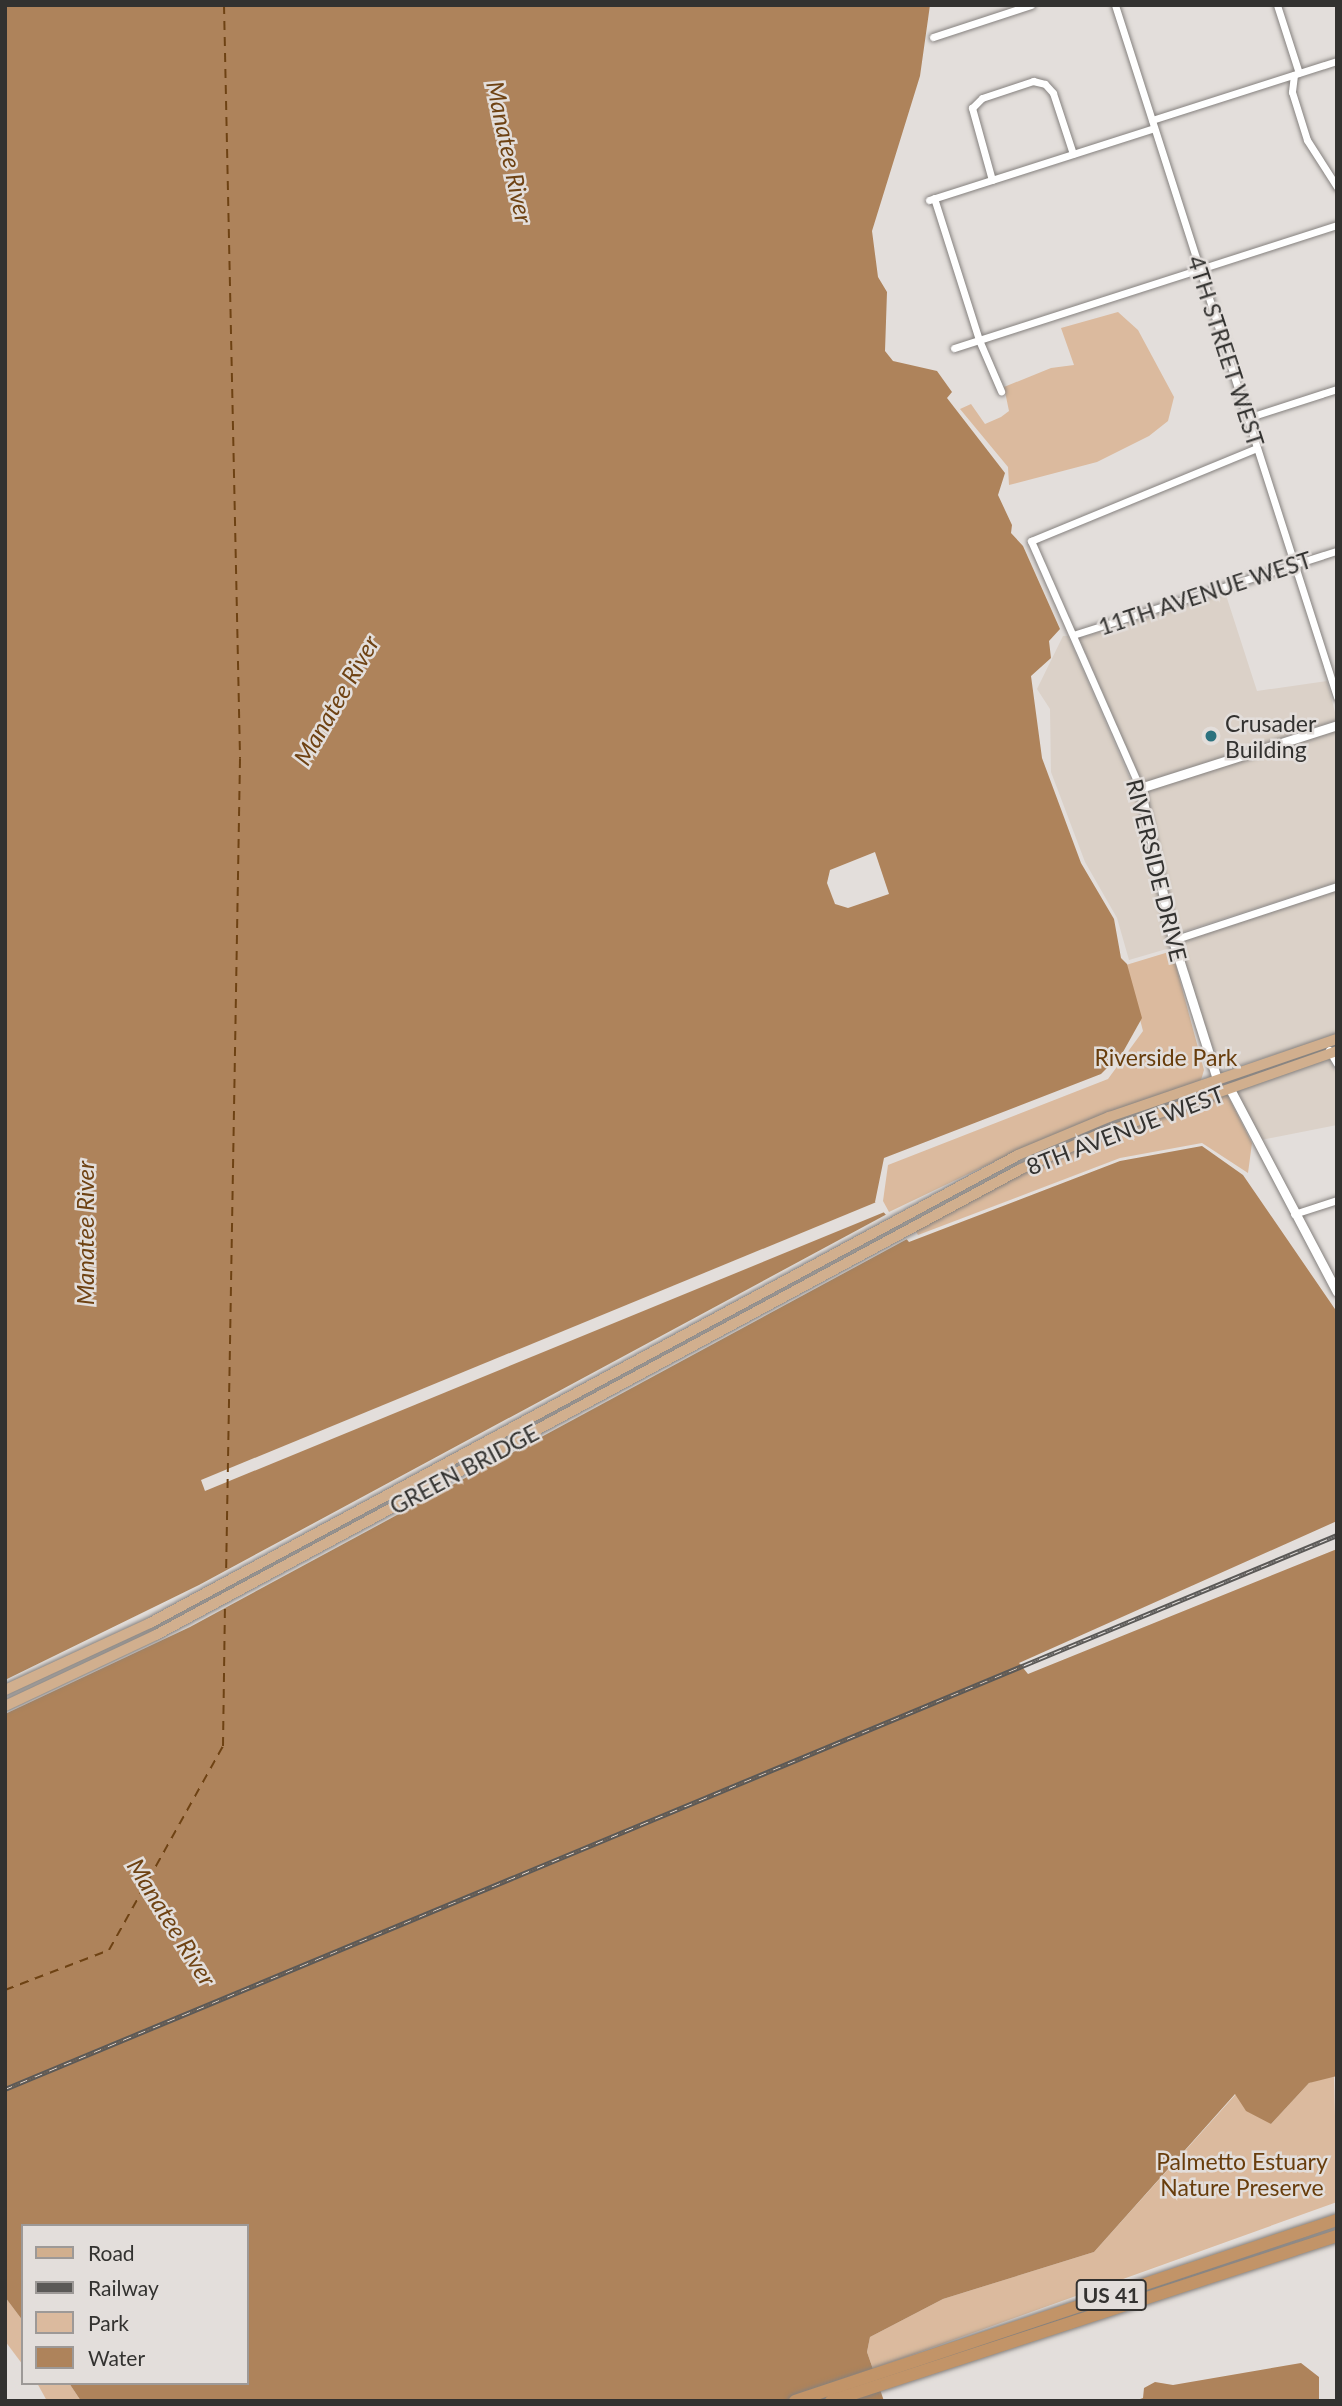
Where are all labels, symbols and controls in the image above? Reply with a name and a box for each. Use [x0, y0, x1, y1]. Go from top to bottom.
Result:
water label: Manatee River [481, 78, 539, 226]
street label: 4TH STREET WEST [1182, 252, 1270, 450]
street label: 11TH AVENUE WEST [1094, 545, 1316, 641]
water label: Manatee River [287, 630, 385, 770]
place label: Crusader Building [1225, 709, 1316, 763]
marker: Crusader Building [1203, 728, 1219, 744]
street label: RIVERSIDE DRIVE [1121, 776, 1193, 964]
park label: Riverside Park [1094, 1043, 1238, 1071]
street label: 8TH AVENUE WEST [1022, 1079, 1228, 1181]
water label: Manatee River [71, 1161, 99, 1305]
street label: GREEN BRIDGE [385, 1418, 543, 1520]
water label: Manatee River [121, 1853, 223, 1991]
park label: Palmetto Estuary Nature Preserve [1156, 2147, 1328, 2201]
legend [21, 2224, 248, 2385]
text: Road [88, 2240, 135, 2265]
text: Railway [88, 2275, 159, 2300]
road number: US 41 [1074, 2278, 1148, 2312]
text: Park [88, 2310, 129, 2335]
text: Water [88, 2345, 145, 2370]

